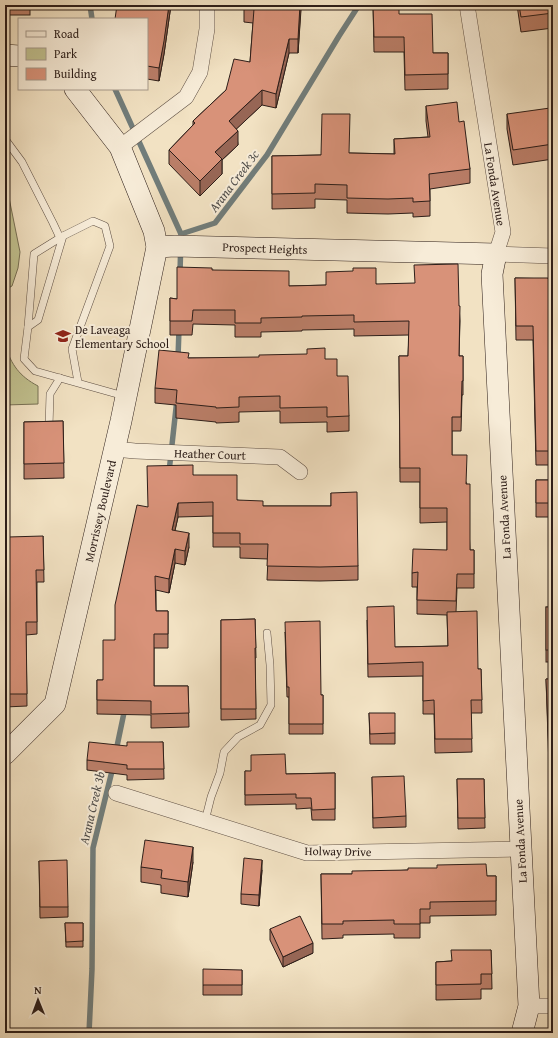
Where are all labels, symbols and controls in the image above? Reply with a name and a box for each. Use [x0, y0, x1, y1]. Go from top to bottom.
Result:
legend [18, 18, 148, 90]
text: Road [54, 25, 80, 42]
text: Park [54, 45, 78, 62]
text: Building [54, 65, 97, 82]
street label: La Fonda Avenue [480, 141, 510, 227]
water label: Arana Creek 3c [204, 145, 264, 217]
street label: Prospect Heights [222, 238, 308, 258]
place label: De Laveaga Elementary School [75, 321, 170, 352]
school or university icon: De Laveaga Elementary School [54, 327, 72, 345]
street label: Heather Court [174, 444, 247, 464]
street label: Morrissey Boulevard [80, 458, 120, 564]
street label: La Fonda Avenue [493, 474, 515, 559]
water label: Arana Creek 3b [74, 770, 110, 847]
street label: La Fonda Avenue [509, 798, 531, 883]
street label: Holway Drive [304, 842, 372, 860]
north arrow [18, 980, 58, 1020]
text: N [34, 982, 42, 998]

